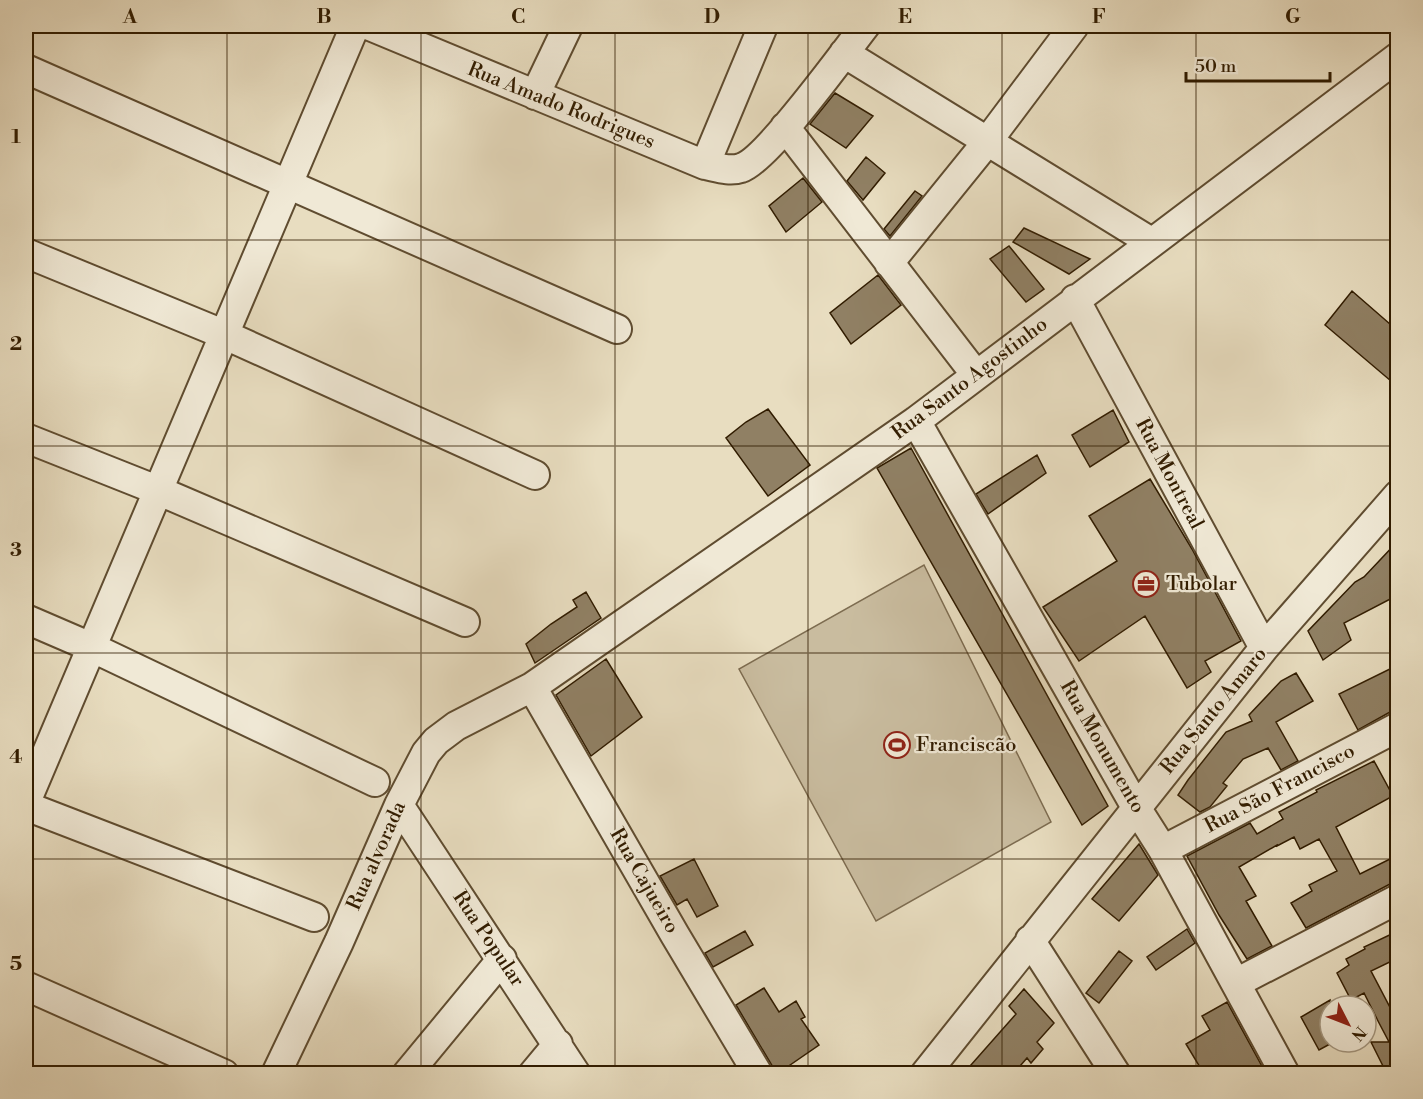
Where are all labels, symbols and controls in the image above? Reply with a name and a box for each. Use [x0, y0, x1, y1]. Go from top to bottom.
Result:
text: A [122, 5, 138, 30]
text: B [316, 5, 332, 30]
text: C [511, 5, 525, 30]
text: D [704, 5, 720, 30]
text: E [898, 5, 912, 30]
text: F [1092, 5, 1106, 30]
text: G [1285, 5, 1301, 30]
scale bar [1186, 45, 1330, 83]
text: 50 m [1195, 55, 1237, 78]
street label: Rua Amado Rodrigues [464, 57, 658, 155]
text: 1 [11, 125, 21, 150]
street label: Rua Santo Agostinho [887, 312, 1053, 446]
text: 2 [10, 332, 22, 357]
street label: Rua Montreal [1129, 414, 1209, 534]
text: 3 [10, 538, 22, 563]
office icon: Tubolar [1131, 569, 1161, 599]
place label: Tubolar [1166, 572, 1238, 597]
street label: Rua Santo Amaro [1155, 642, 1273, 780]
street label: Rua Monumento [1054, 676, 1150, 818]
sports icon: Franciscão [882, 730, 912, 760]
place label: Franciscão [916, 733, 1016, 758]
street label: Rua São Francisco [1201, 739, 1359, 839]
text: 4 [9, 745, 23, 770]
street label: Rua alvorada [342, 797, 412, 914]
street label: Rua Cajueiro [604, 824, 684, 938]
street label: Rua Popular [447, 886, 530, 992]
text: 5 [10, 952, 22, 977]
north arrow [1318, 994, 1378, 1054]
text: N [1347, 1022, 1370, 1045]

